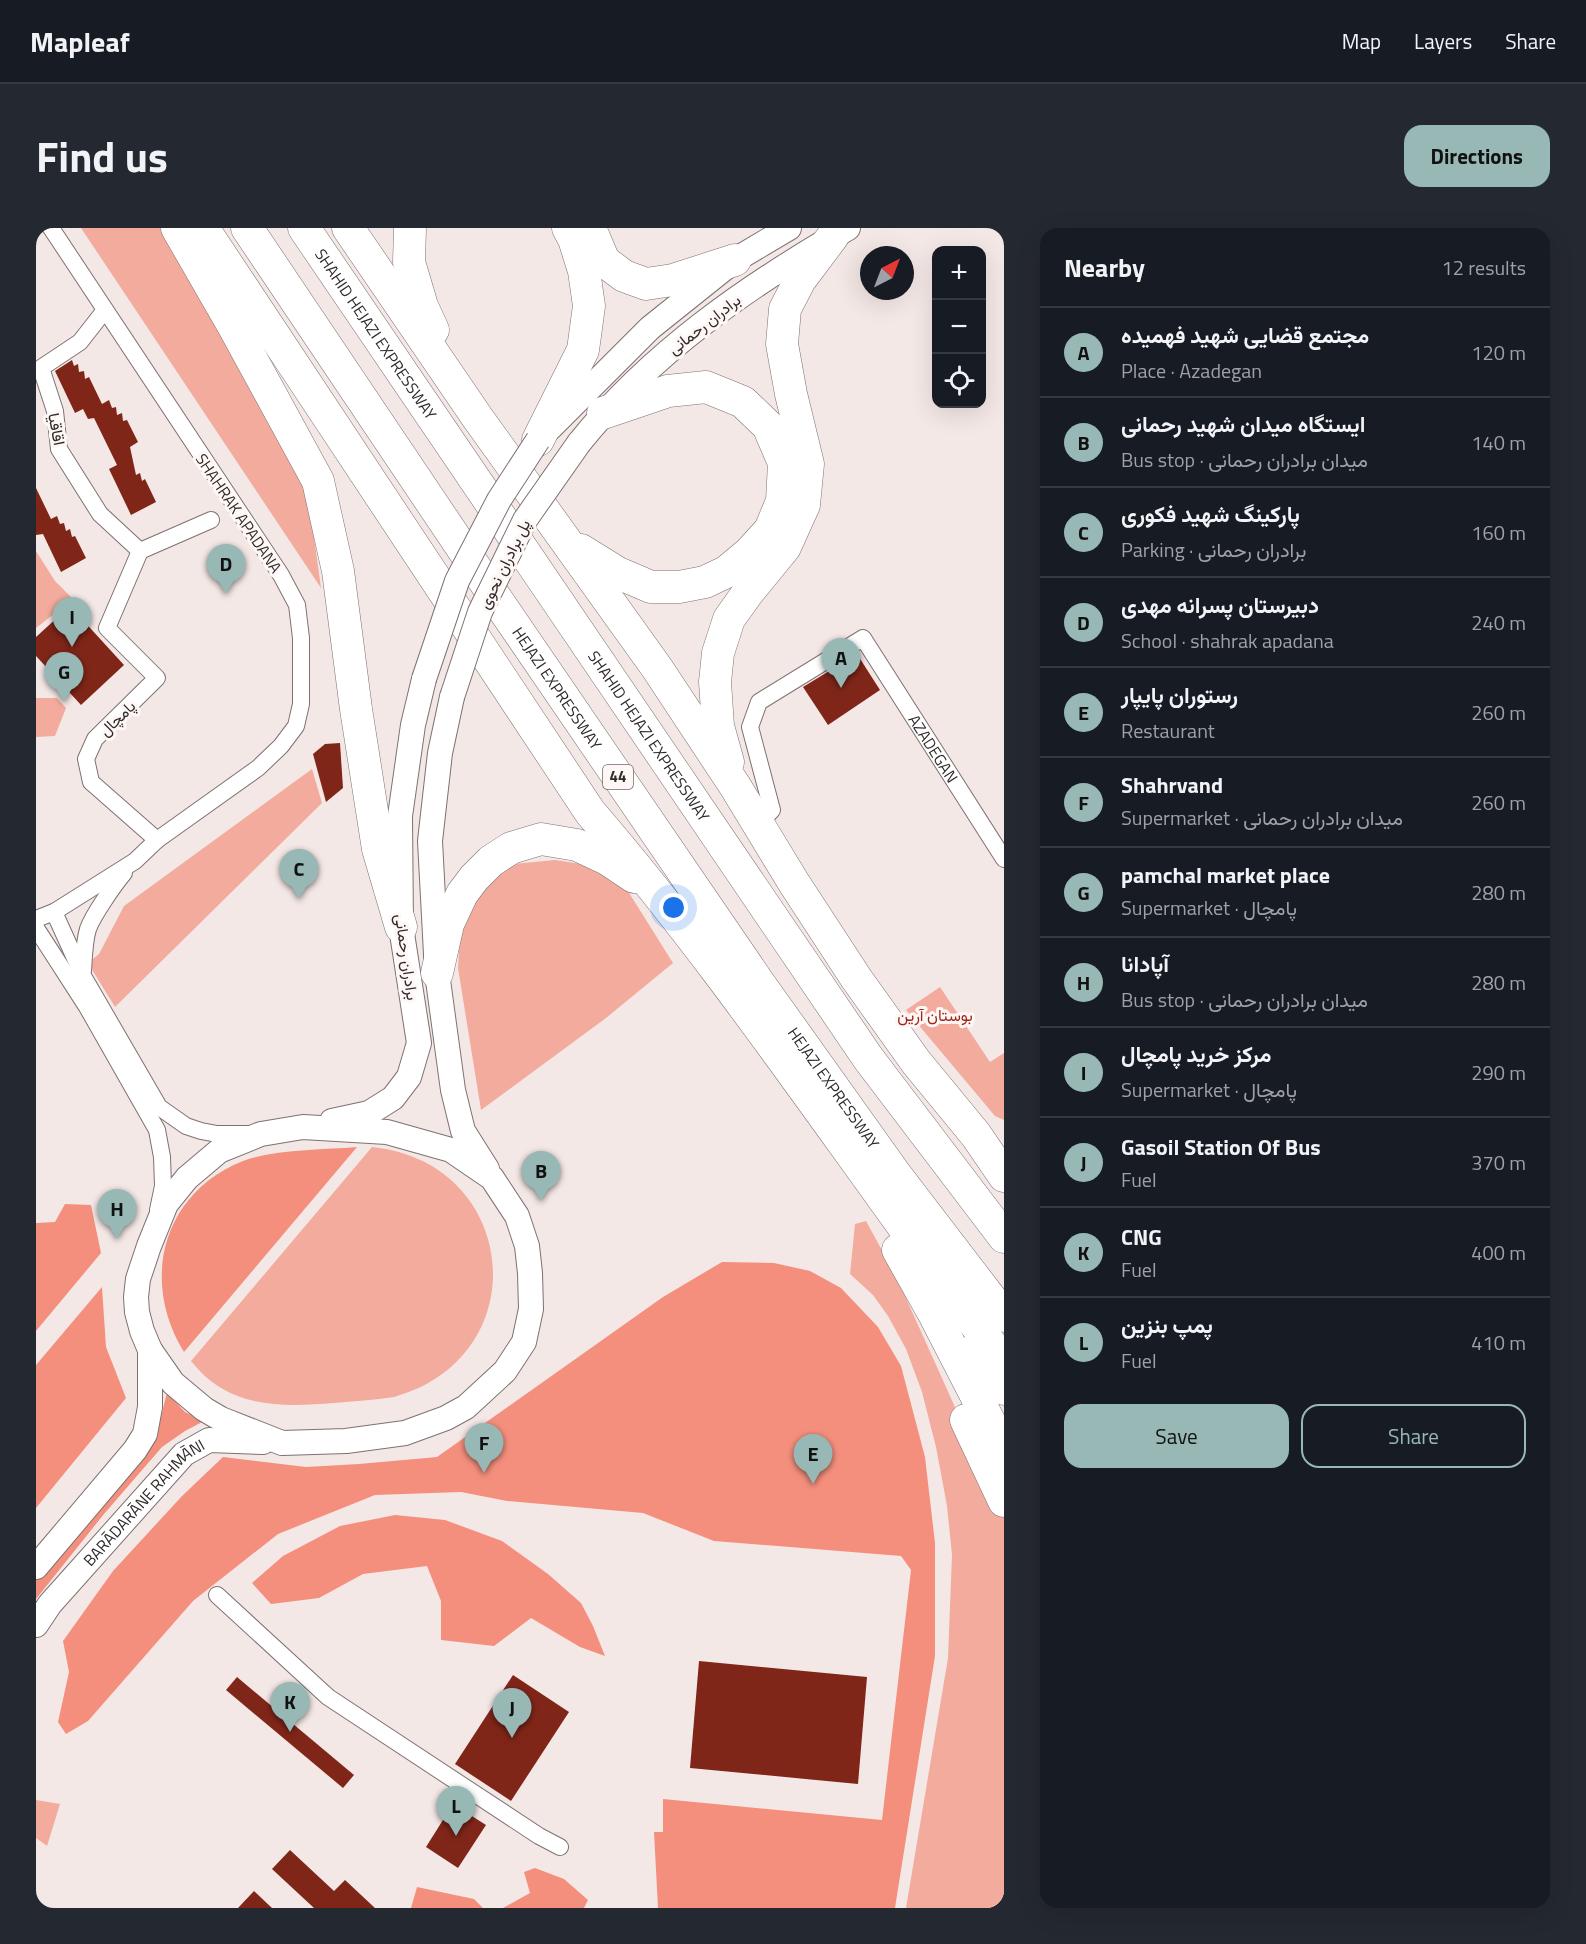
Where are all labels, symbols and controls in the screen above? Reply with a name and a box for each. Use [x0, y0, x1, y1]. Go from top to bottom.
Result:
text: Mapleaf [30, 20, 130, 63]
text: Map [1342, 25, 1381, 57]
text: Layers [1414, 25, 1472, 57]
text: Share [1505, 25, 1556, 57]
text: Find us [36, 124, 168, 188]
button: Directions [1404, 125, 1550, 187]
street label: SHAHID HEJAZI EXPRESSWAY [309, 244, 443, 425]
north arrow [860, 246, 914, 300]
map controls [932, 246, 986, 408]
button: + [932, 246, 986, 300]
text: Nearby [1064, 248, 1145, 287]
text: 12 results [1442, 252, 1526, 283]
street label: برادران رحمانی [662, 288, 746, 360]
button: − [932, 300, 986, 354]
text: مجتمع قضایی شهید فهمیده [1121, 318, 1369, 352]
text: A [1077, 337, 1090, 368]
text: 120 m [1471, 337, 1526, 368]
button: locate [932, 354, 986, 408]
text: Place · Azadegan [1121, 355, 1262, 386]
text: ایستگاه میدان شهید رحمانی [1121, 407, 1365, 441]
street label: اقاقیا [42, 411, 72, 447]
text: B [1077, 427, 1090, 458]
text: 140 m [1471, 427, 1526, 458]
text: Bus stop · میدان برادران رحمانی [1121, 444, 1368, 475]
street label: SHAHRAK APADANA [192, 450, 286, 576]
text: پارکینگ شهید فکوری [1121, 497, 1300, 531]
street label: پل برادران نحوی [472, 515, 536, 613]
text: C [1078, 517, 1089, 548]
text: 160 m [1471, 517, 1526, 548]
text: Parking · برادران رحمانی [1121, 534, 1306, 565]
pin: D [206, 544, 246, 594]
text: دبیرستان پسرانه مهدی [1121, 588, 1319, 622]
pin: I [52, 598, 92, 647]
text: D [1077, 607, 1090, 638]
text: 240 m [1471, 607, 1526, 638]
street label: HEJAZI EXPRESSWAY [507, 622, 608, 755]
text: School · shahrak apadana [1121, 625, 1334, 656]
pin: A [822, 638, 860, 688]
street label: SHAHID HEJAZI EXPRESSWAY [582, 646, 716, 826]
pin: G [45, 652, 84, 702]
text: رستوران پایپار [1121, 678, 1238, 712]
street label: پامچال [93, 694, 141, 742]
text: E [1078, 697, 1089, 728]
text: 260 m [1471, 697, 1526, 728]
street label: AZADEGAN [903, 709, 964, 787]
text: Restaurant [1121, 715, 1215, 746]
road number: 44 [603, 765, 633, 789]
text: Shahrvand [1121, 768, 1223, 802]
text: F [1078, 787, 1089, 818]
text: 260 m [1471, 787, 1526, 818]
text: Supermarket · میدان برادران رحمانی [1121, 802, 1403, 833]
pin: C [280, 850, 318, 899]
text: pamchal market place [1121, 858, 1330, 892]
text: G [1077, 877, 1090, 908]
text: 280 m [1471, 877, 1526, 908]
text: Supermarket · پامچال [1121, 892, 1297, 923]
your location [659, 893, 688, 922]
street label: برادران رحمانی [389, 912, 425, 1002]
text: آپادانا [1121, 947, 1169, 981]
text: H [1077, 967, 1090, 998]
text: 280 m [1471, 967, 1526, 998]
text: Bus stop · میدان برادران رحمانی [1121, 984, 1368, 1015]
park label: بوستان آرین [897, 1003, 973, 1027]
street label: HEJAZI EXPRESSWAY [782, 1022, 886, 1154]
text: مرکز خرید پامچال [1121, 1037, 1271, 1071]
text: I [1081, 1057, 1086, 1088]
text: 290 m [1471, 1057, 1526, 1088]
text: Supermarket · پامچال [1121, 1074, 1297, 1105]
text: Gasoil Station Of Bus [1121, 1130, 1321, 1164]
text: J [1080, 1147, 1087, 1178]
text: 370 m [1471, 1147, 1526, 1178]
pin: B [522, 1152, 560, 1201]
text: Fuel [1121, 1164, 1157, 1195]
pin: H [98, 1190, 136, 1239]
text: CNG [1121, 1220, 1162, 1254]
text: K [1078, 1237, 1089, 1268]
text: 400 m [1471, 1237, 1526, 1268]
text: Fuel [1121, 1254, 1157, 1285]
text: پمپ بنزین [1121, 1308, 1213, 1342]
text: L [1079, 1327, 1088, 1358]
text: 410 m [1471, 1327, 1526, 1358]
text: Fuel [1121, 1345, 1157, 1376]
button: Save [1064, 1404, 1289, 1468]
button: Share [1301, 1404, 1526, 1468]
pin: F [464, 1424, 504, 1473]
street label: BARĀDARĀNE RAHMĀNI [77, 1433, 209, 1571]
pin: E [794, 1434, 832, 1484]
pin: K [270, 1682, 310, 1732]
pin: J [492, 1688, 532, 1738]
pin: L [436, 1786, 476, 1836]

